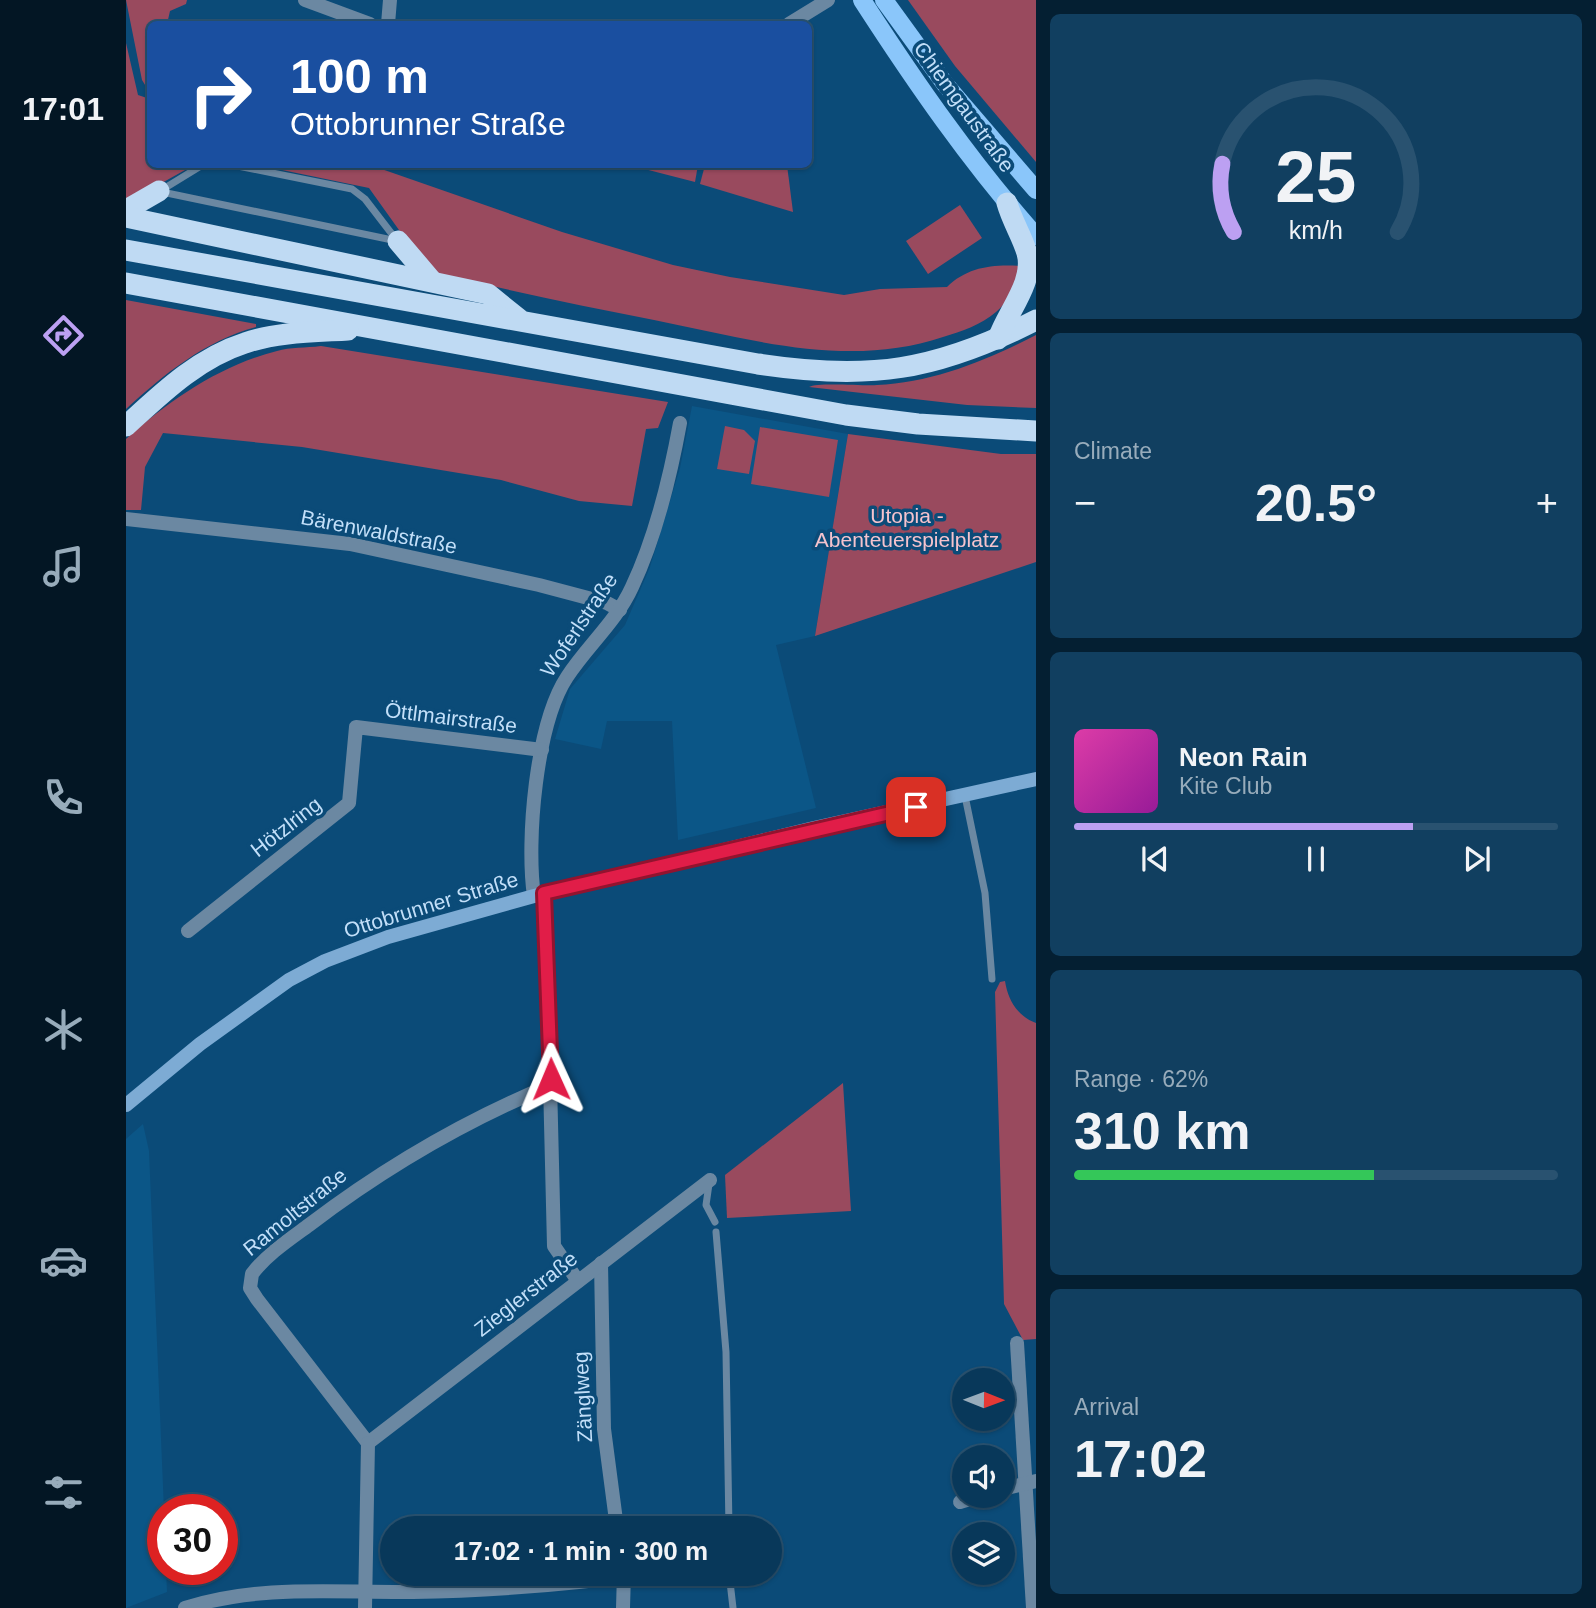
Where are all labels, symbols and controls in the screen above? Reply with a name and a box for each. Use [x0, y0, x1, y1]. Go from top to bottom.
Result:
street label: Chiemgaustraße [909, 37, 1019, 176]
icon: right [175, 49, 266, 140]
text: 100 m [290, 49, 429, 103]
text: 17:01 [22, 91, 104, 127]
text: Ottobrunner Straße [290, 106, 566, 142]
text: 25 [1276, 137, 1356, 218]
text: km/h [1289, 216, 1343, 244]
icon: directions [39, 311, 88, 360]
text: Climate [1074, 438, 1152, 464]
text: 20.5° [1255, 474, 1377, 532]
text: − [1074, 482, 1096, 524]
text: + [1536, 482, 1558, 524]
park label: Utopia - Abenteuerspielplatz [815, 504, 999, 551]
street label: Bärenwaldstraße [299, 505, 459, 558]
icon: music [39, 542, 88, 591]
street label: Woferlstraße [536, 569, 622, 681]
street label: Öttlmairstraße [384, 698, 518, 737]
text: Neon Rain [1179, 742, 1308, 772]
icon: phone [39, 773, 88, 822]
text: Kite Club [1179, 773, 1272, 799]
pin [886, 777, 946, 837]
icon: arrive [897, 788, 935, 826]
street label: Hötzlring [246, 792, 325, 861]
icon: previous [1136, 840, 1174, 878]
icon: pause [1297, 840, 1335, 878]
icon: next [1458, 840, 1496, 878]
street label: Ottobrunner Straße [341, 867, 521, 942]
icon: climate [39, 1005, 88, 1054]
position arrow [514, 1042, 588, 1116]
text: Range · 62% [1074, 1066, 1208, 1092]
text: 310 km [1074, 1102, 1250, 1160]
street label: Ramoltstraße [238, 1163, 351, 1260]
icon: car [39, 1236, 88, 1285]
street label: Zieglerstraße [470, 1246, 582, 1341]
street label: Zänglweg [569, 1351, 596, 1443]
north arrow [952, 1368, 1015, 1432]
map controls [952, 1368, 1015, 1585]
text: Arrival [1074, 1394, 1139, 1420]
text: 17:02 [1074, 1430, 1207, 1488]
button: sound [952, 1445, 1015, 1508]
icon: filters [39, 1468, 88, 1517]
speed limit sign: 30 [147, 1494, 238, 1585]
button: layers [952, 1522, 1015, 1585]
text: 17:02 · 1 min · 300 m [454, 1536, 708, 1566]

